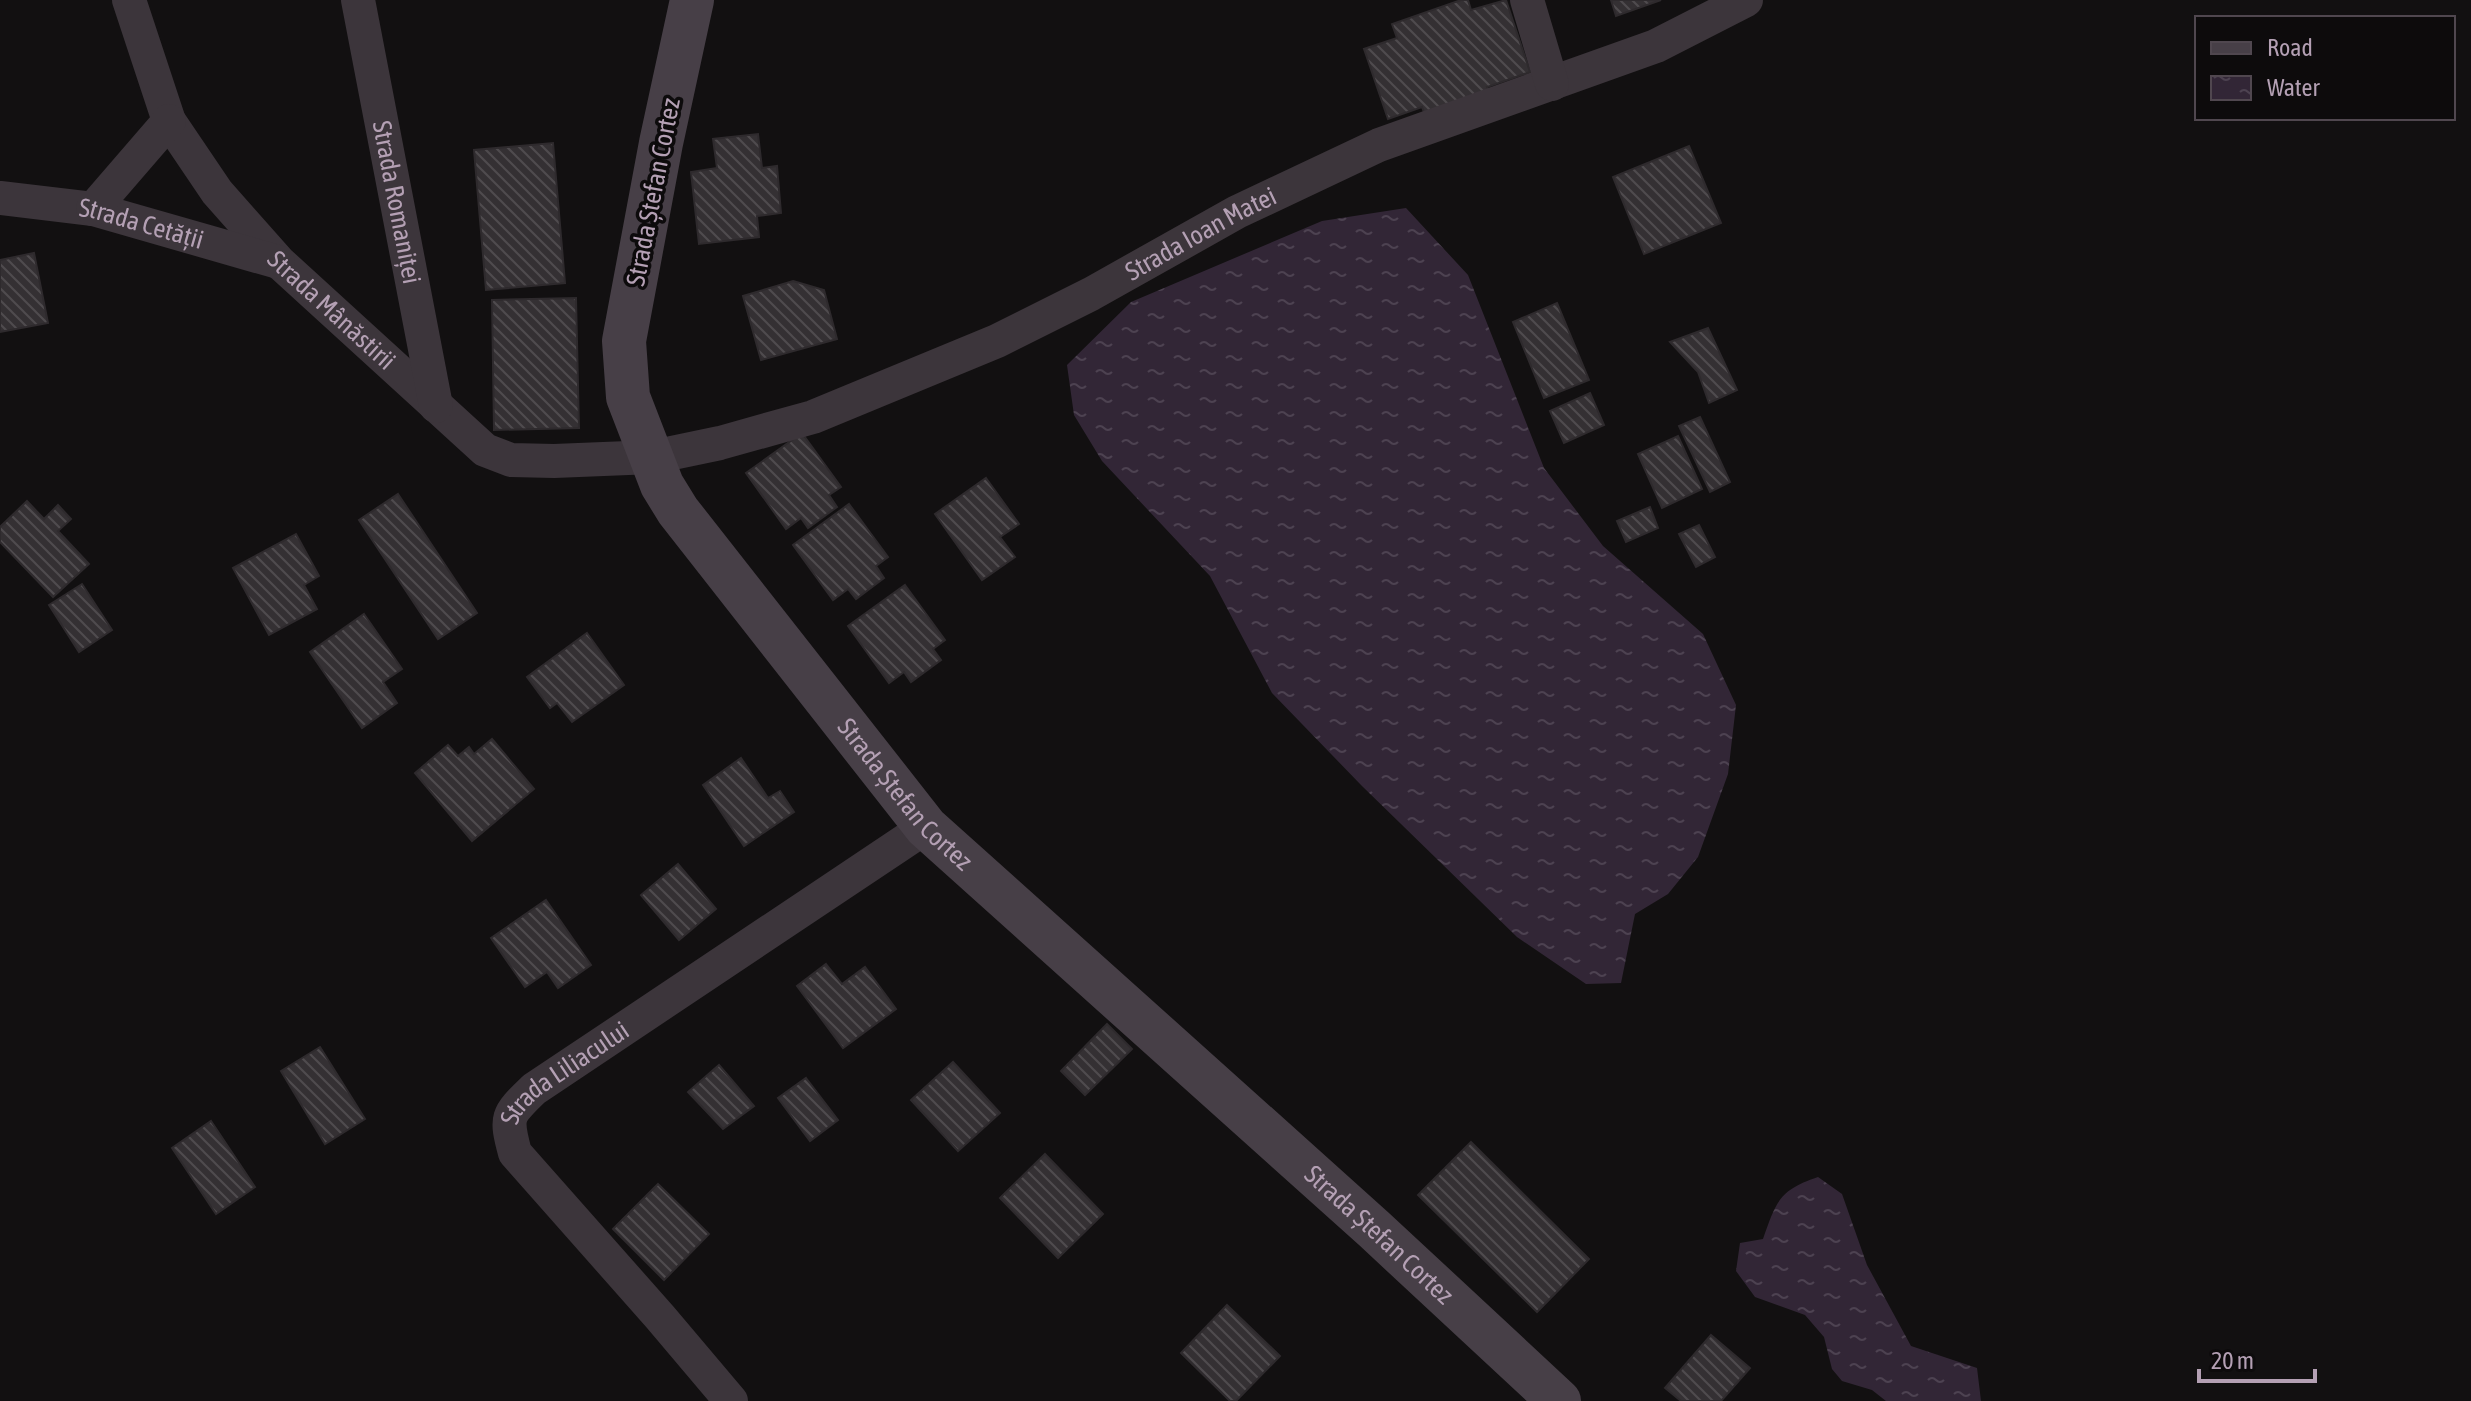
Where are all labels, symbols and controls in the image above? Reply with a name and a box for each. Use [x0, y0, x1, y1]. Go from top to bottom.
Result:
legend [2195, 16, 2455, 120]
text: Road [2267, 34, 2313, 61]
text: Water [2267, 74, 2320, 101]
street label: Strada Ștefan Cortez [620, 96, 686, 288]
street label: Strada Romaniței [367, 118, 427, 286]
street label: Strada Ioan Matei [1120, 181, 1281, 287]
street label: Strada Cetății [78, 192, 207, 255]
street label: Strada Mânăstirii [261, 245, 402, 376]
street label: Strada Ștefan Cortez [832, 712, 978, 876]
street label: Strada Liliacului [494, 1015, 634, 1127]
street label: Strada Ștefan Cortez [1299, 1159, 1460, 1310]
scale bar [2199, 1333, 2315, 1383]
text: 20 m [2211, 1347, 2254, 1374]

